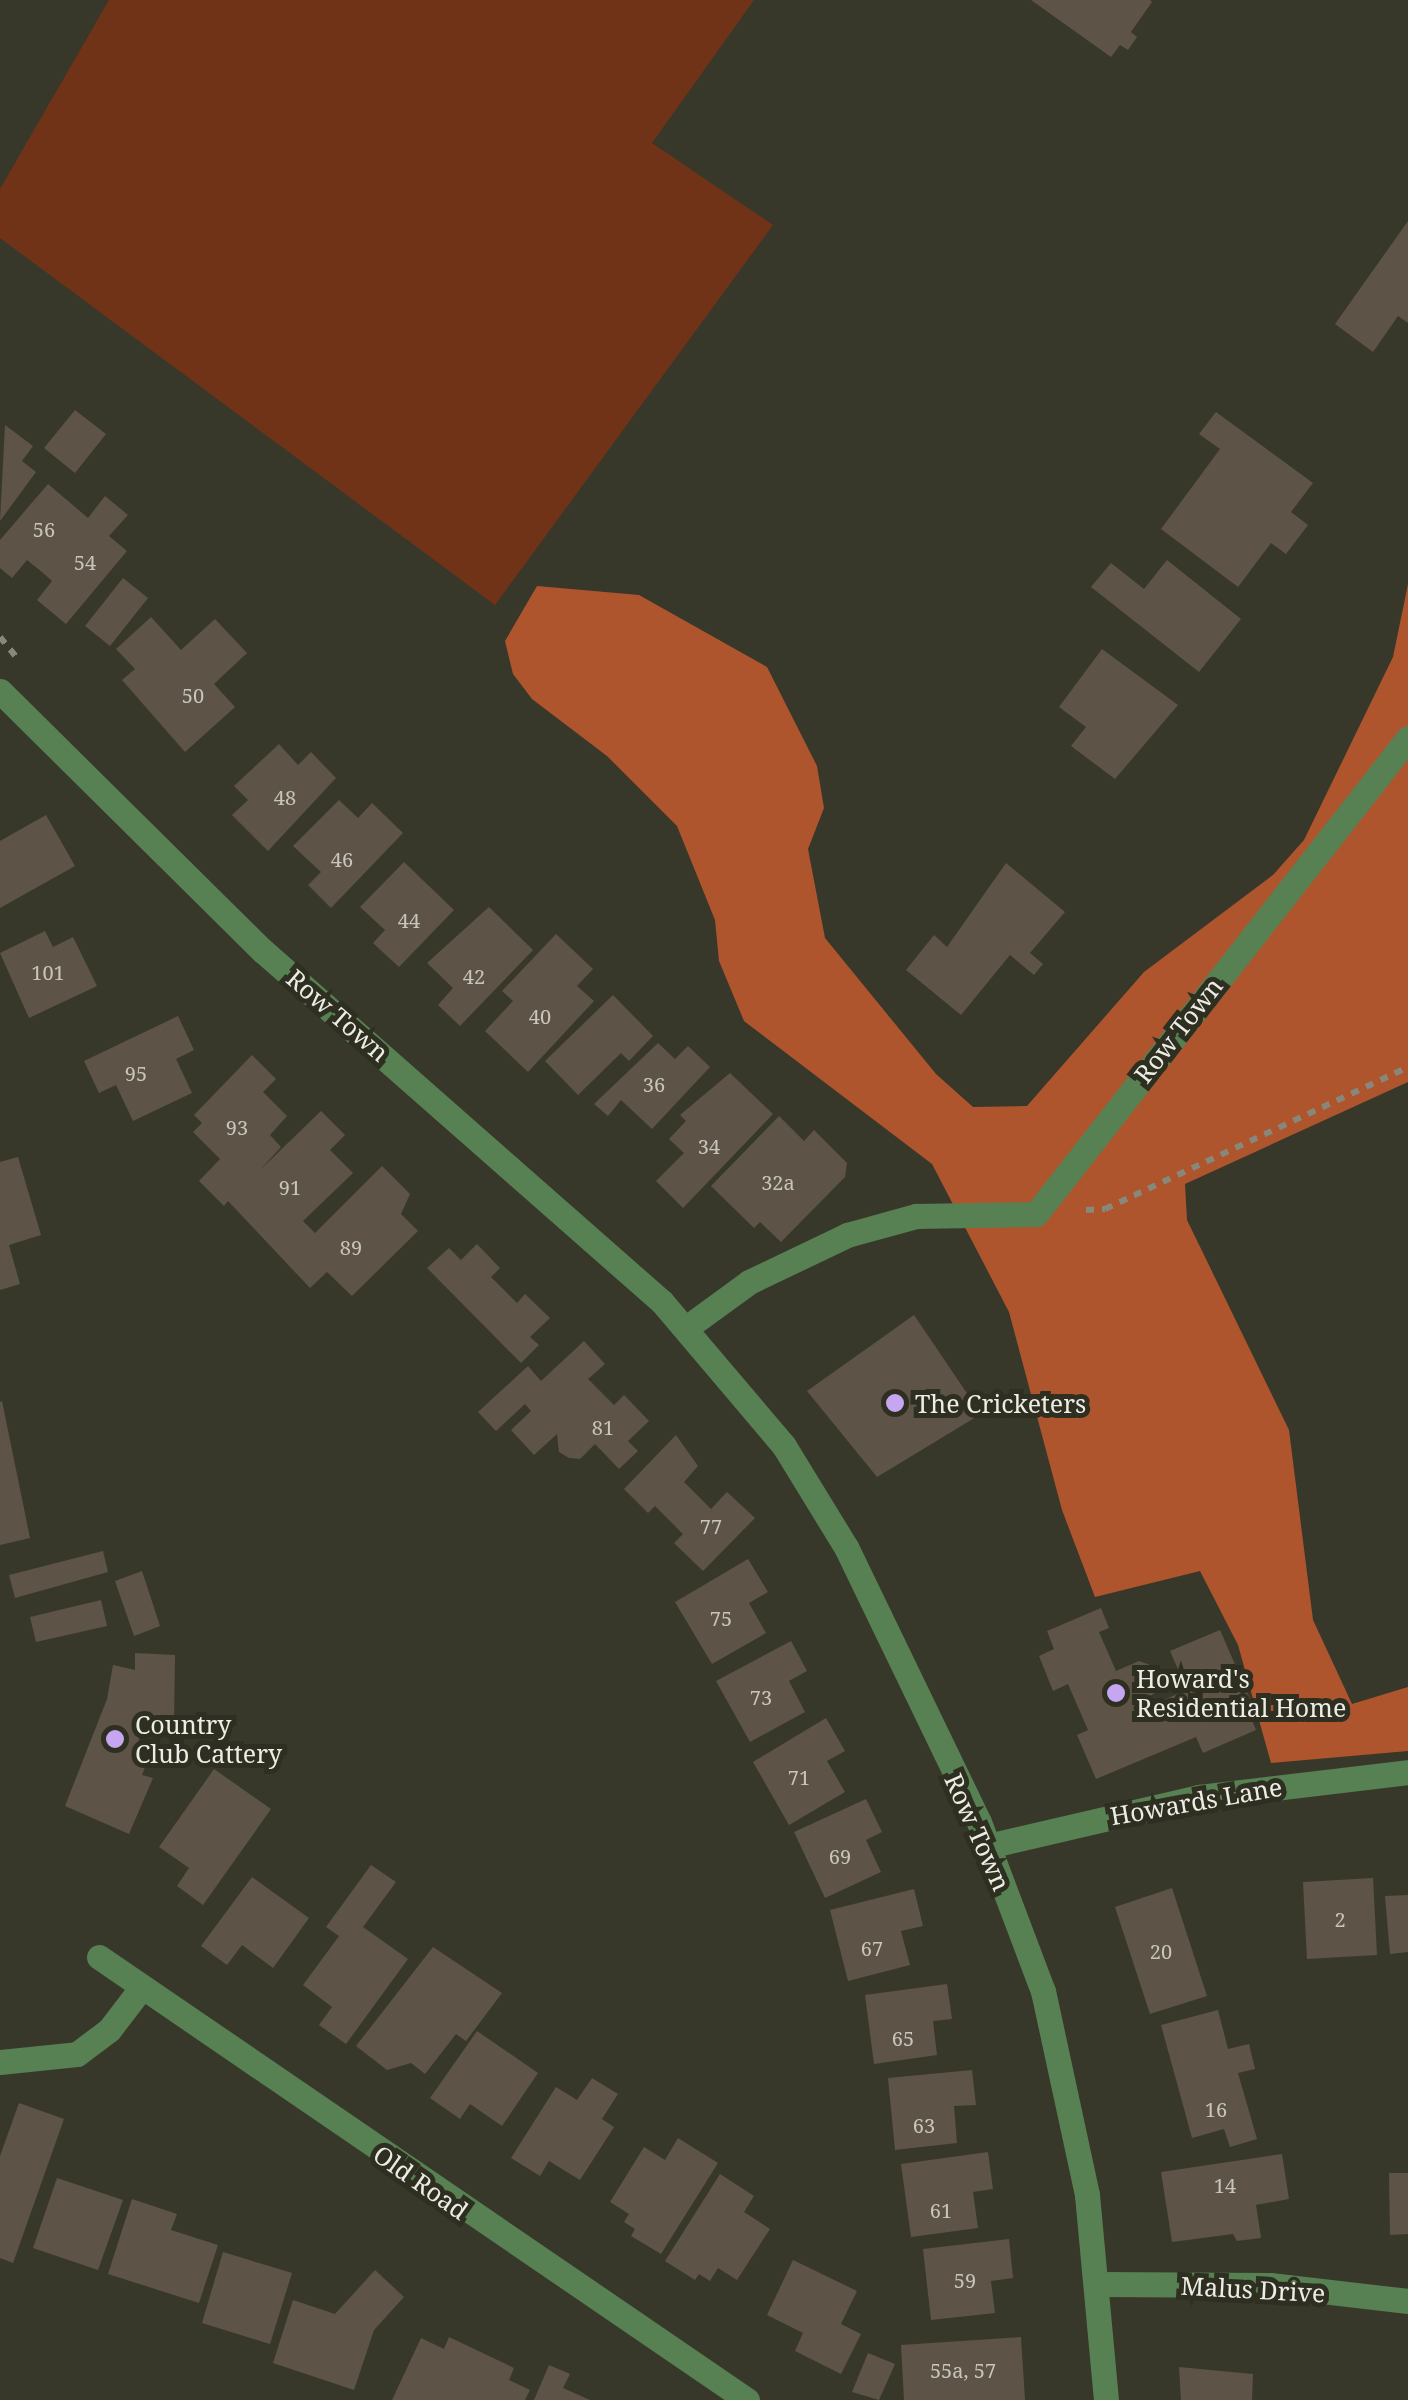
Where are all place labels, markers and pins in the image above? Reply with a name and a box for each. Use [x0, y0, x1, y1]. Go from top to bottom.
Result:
place label: The Cricketers [915, 1388, 1086, 1418]
marker: The Cricketers [884, 1392, 906, 1414]
place label: Howard's Residential Home [1136, 1664, 1346, 1723]
marker: Howard's Residential Home [1105, 1682, 1127, 1704]
place label: Country Club Cattery [135, 1710, 282, 1769]
marker: Country Club Cattery [104, 1728, 126, 1750]

